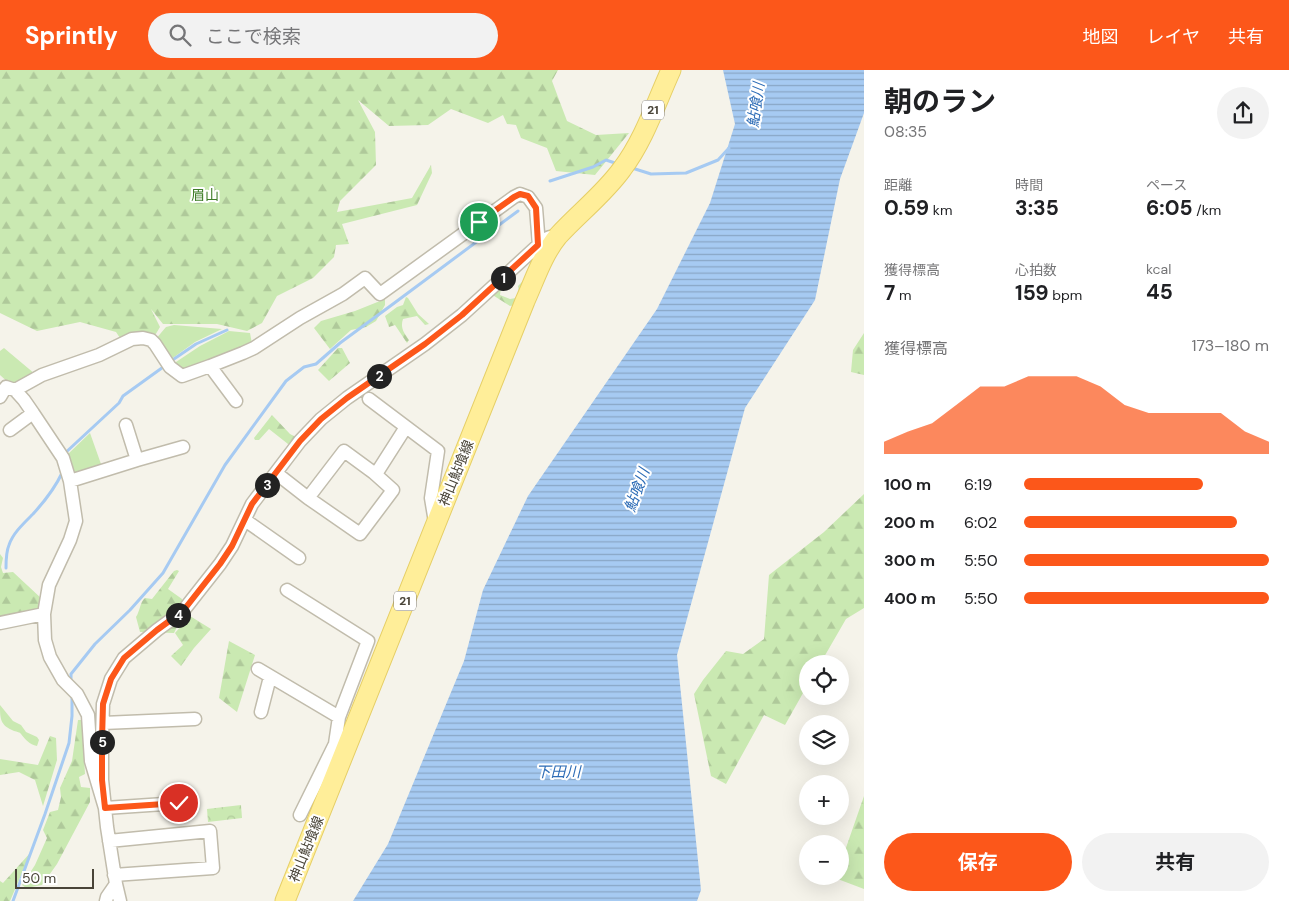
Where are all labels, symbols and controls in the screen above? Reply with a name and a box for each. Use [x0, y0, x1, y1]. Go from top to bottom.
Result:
search box [148, 13, 498, 58]
text: Sprintly [25, 20, 118, 51]
icon: search [166, 21, 194, 49]
text: ここで検索 [206, 24, 301, 49]
text: 地図 [1083, 25, 1119, 49]
text: レイヤ [1147, 25, 1200, 49]
text: 共有 [1228, 25, 1264, 49]
water label: 鮎喰川 [743, 79, 769, 129]
text: 朝のラン [884, 83, 996, 120]
button: share [1217, 87, 1269, 139]
road number: 21 [642, 100, 664, 120]
text: 08:35 [884, 121, 927, 142]
text: 距離 [884, 176, 912, 194]
text: 時間 [1015, 176, 1043, 194]
text: ペース [1146, 176, 1187, 194]
park label: 眉山 [191, 186, 219, 204]
text: 0.59 [884, 194, 929, 222]
text: 3:35 [1015, 194, 1059, 222]
text: 6:05 [1146, 194, 1193, 222]
pin [458, 201, 500, 243]
text: km [929, 201, 952, 219]
text: /km [1193, 201, 1221, 219]
icon: arrive [465, 208, 493, 236]
text: kcal [1146, 260, 1171, 278]
text: 獲得標高 [884, 261, 940, 279]
text: 心拍数 [1015, 261, 1057, 279]
pin: 1 [490, 266, 516, 290]
text: 1 [501, 269, 506, 287]
text: 45 [1146, 278, 1173, 306]
text: 7 [884, 279, 895, 307]
text: 159 [1015, 279, 1049, 307]
text: m [895, 286, 911, 304]
text: bpm [1049, 286, 1082, 304]
text: 173–180 m [1192, 335, 1269, 356]
text: 獲得標高 [884, 338, 948, 359]
pin: 2 [366, 364, 392, 388]
text: 2 [375, 367, 384, 385]
street label: 神山鮎喰線 [435, 437, 477, 509]
water label: 鮎喰川 [620, 464, 655, 515]
pin: 3 [254, 472, 280, 498]
text: 100 m [884, 474, 931, 495]
text: 6:19 [964, 474, 992, 495]
text: 3 [263, 476, 272, 494]
text: 200 m [884, 512, 935, 533]
text: 6:02 [964, 512, 997, 533]
text: 300 m [884, 550, 935, 571]
text: 5:50 [964, 550, 998, 571]
text: 400 m [884, 588, 936, 609]
text: 5:50 [964, 588, 998, 609]
road number: 21 [394, 592, 416, 610]
pin: 4 [166, 602, 190, 628]
text: 4 [174, 606, 183, 624]
map controls [799, 655, 849, 885]
button: locate [799, 655, 849, 705]
button: layers [799, 715, 849, 765]
pin: 5 [90, 730, 114, 754]
text: 5 [98, 733, 107, 751]
water label: 下田川 [535, 762, 582, 782]
button: + [799, 775, 849, 825]
pin [158, 782, 200, 824]
icon: check [165, 789, 193, 817]
street label: 神山鮎喰線 [285, 813, 327, 885]
button: 保存 [884, 833, 1072, 891]
button: 共有 [1082, 833, 1269, 891]
button: − [799, 835, 849, 885]
scale bar [15, 866, 94, 889]
text: 50 m [22, 869, 56, 887]

